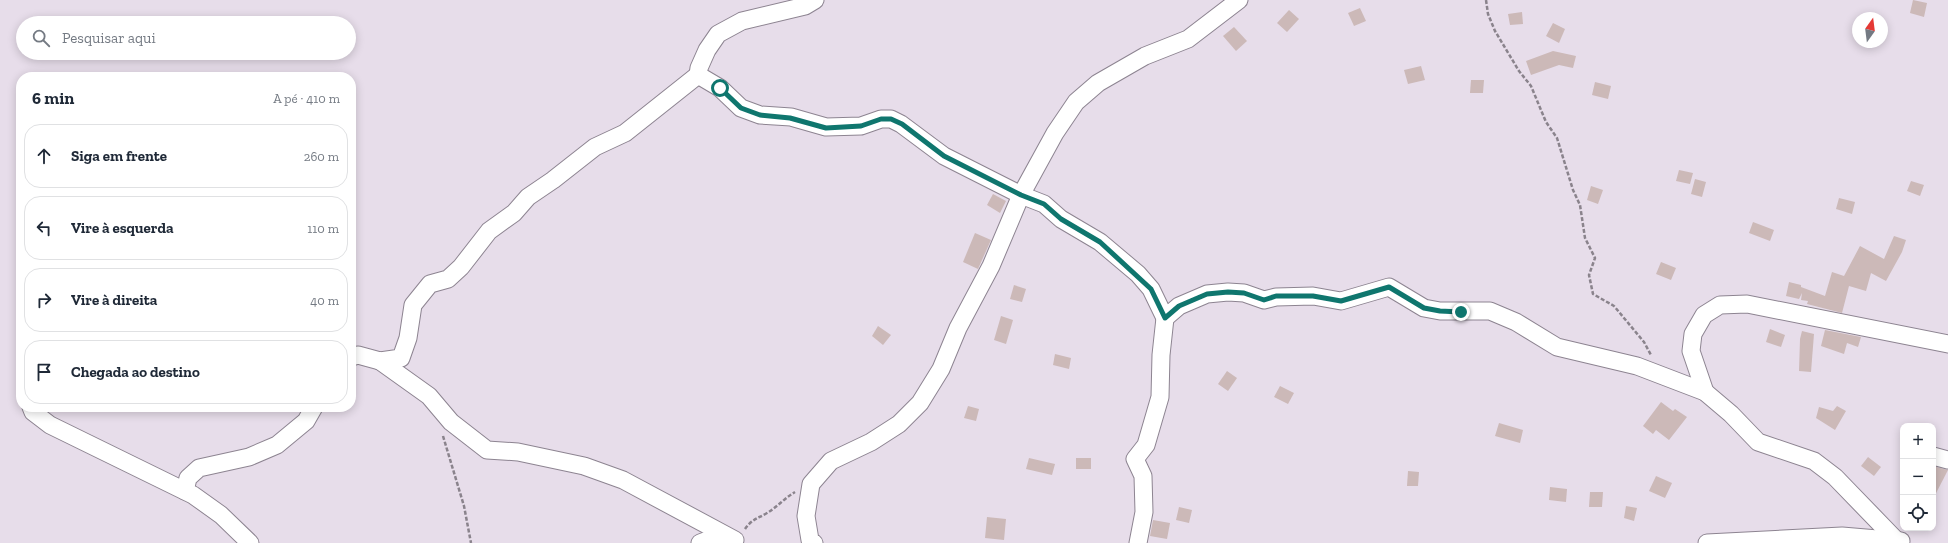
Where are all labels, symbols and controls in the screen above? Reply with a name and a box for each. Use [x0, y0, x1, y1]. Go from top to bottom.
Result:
north arrow [1852, 12, 1888, 48]
search box [16, 16, 356, 60]
icon: search [30, 27, 52, 49]
text: Pesquisar aqui [62, 29, 156, 47]
route start [711, 79, 729, 97]
text: 6 min [32, 88, 74, 108]
text: A pé · 410 m [273, 91, 340, 106]
icon: ahead [33, 145, 55, 167]
text: Siga em frente [71, 147, 167, 165]
text: 260 m [304, 149, 339, 164]
icon: left [33, 217, 55, 239]
text: Vire à esquerda [71, 219, 174, 237]
text: 110 m [307, 221, 339, 236]
icon: right [33, 289, 55, 311]
text: Vire à direita [71, 291, 157, 309]
text: 40 m [310, 293, 339, 308]
route end [1452, 303, 1470, 321]
icon: arrive [33, 361, 55, 383]
text: Chegada ao destino [71, 363, 200, 381]
map controls [1900, 423, 1936, 531]
button: + [1900, 423, 1936, 459]
button: − [1900, 459, 1936, 495]
button: locate [1900, 495, 1936, 531]

